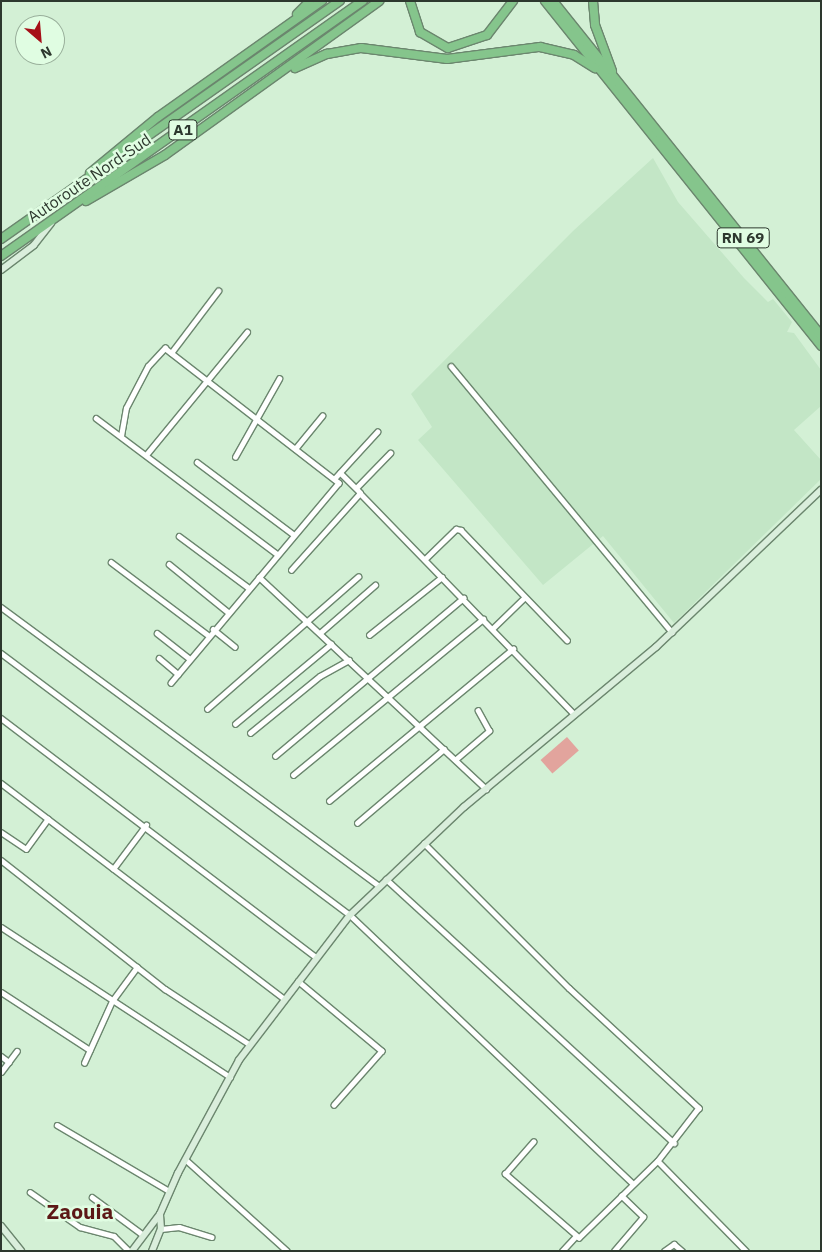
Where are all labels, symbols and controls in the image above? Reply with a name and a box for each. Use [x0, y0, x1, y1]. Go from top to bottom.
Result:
north arrow [15, 15, 65, 65]
text: N [38, 42, 55, 63]
road number: A1 [168, 118, 198, 142]
street label: Autoroute Nord-Sud [24, 130, 154, 226]
road number: RN 69 [716, 226, 770, 250]
district label: Zaouia [46, 1198, 114, 1224]

